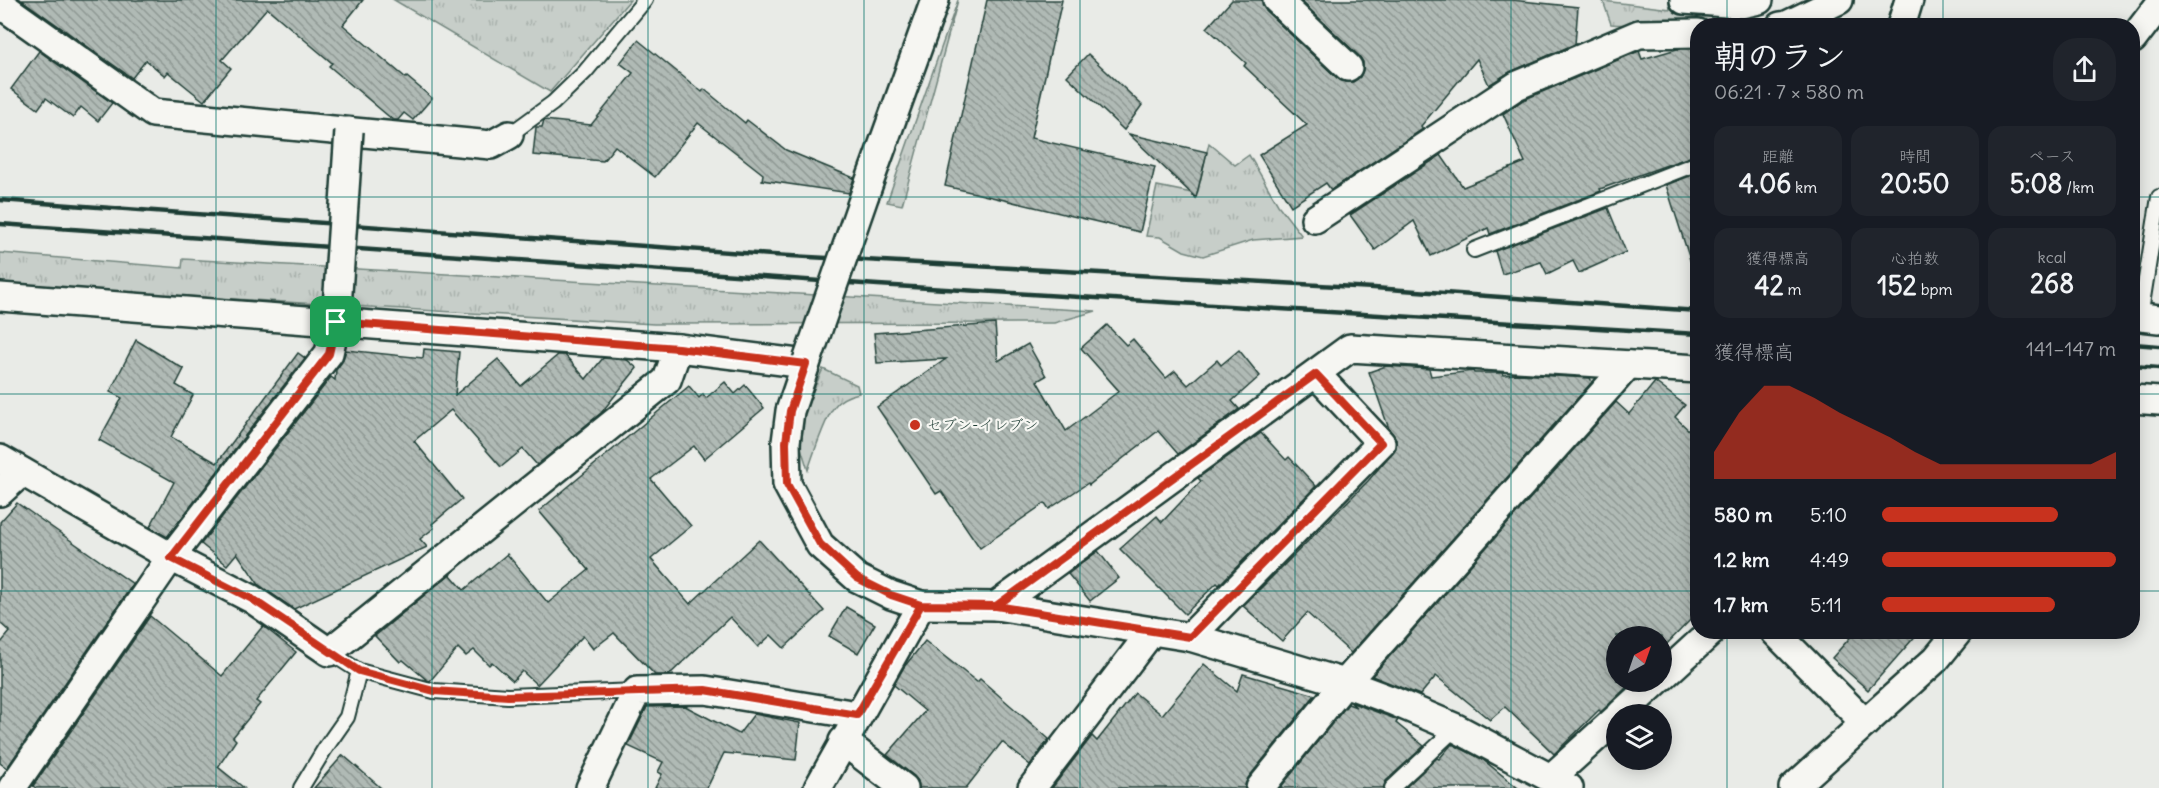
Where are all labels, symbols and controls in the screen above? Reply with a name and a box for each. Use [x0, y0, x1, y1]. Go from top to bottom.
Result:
text: 朝のラン [1714, 35, 1846, 77]
button: share [2053, 38, 2116, 101]
text: 06:21 · 7 × 580 m [1714, 79, 1864, 104]
text: 距離 [1762, 146, 1794, 166]
text: 時間 [1899, 146, 1931, 166]
text: ペース [2028, 146, 2076, 166]
text: 4.06 [1739, 167, 1791, 200]
text: 20:50 [1880, 167, 1950, 200]
text: 5:08 [2010, 167, 2063, 200]
text: km [1791, 177, 1817, 197]
text: /km [2063, 177, 2094, 197]
text: kcal [2038, 247, 2066, 267]
text: 獲得標高 [1746, 248, 1810, 268]
text: 心拍数 [1891, 248, 1939, 268]
text: 268 [2030, 267, 2074, 300]
text: 42 [1754, 269, 1784, 302]
text: 152 [1877, 269, 1917, 302]
text: m [1784, 279, 1802, 299]
text: bpm [1917, 279, 1953, 299]
pin [310, 296, 361, 347]
icon: arrive [319, 305, 352, 338]
text: 141–147 m [2026, 336, 2116, 361]
text: 獲得標高 [1714, 339, 1794, 364]
place label: セブン-イレブン [927, 415, 1038, 434]
marker: セブン-イレブン [908, 418, 922, 432]
text: 580 m [1714, 502, 1772, 527]
text: 5:10 [1810, 502, 1847, 527]
text: 1.2 km [1714, 547, 1770, 572]
text: 4:49 [1810, 547, 1849, 572]
text: 1.7 km [1714, 592, 1768, 617]
text: 5:11 [1810, 592, 1842, 617]
north arrow [1606, 626, 1672, 692]
map controls [1606, 626, 1672, 770]
button: layers [1606, 704, 1672, 770]

